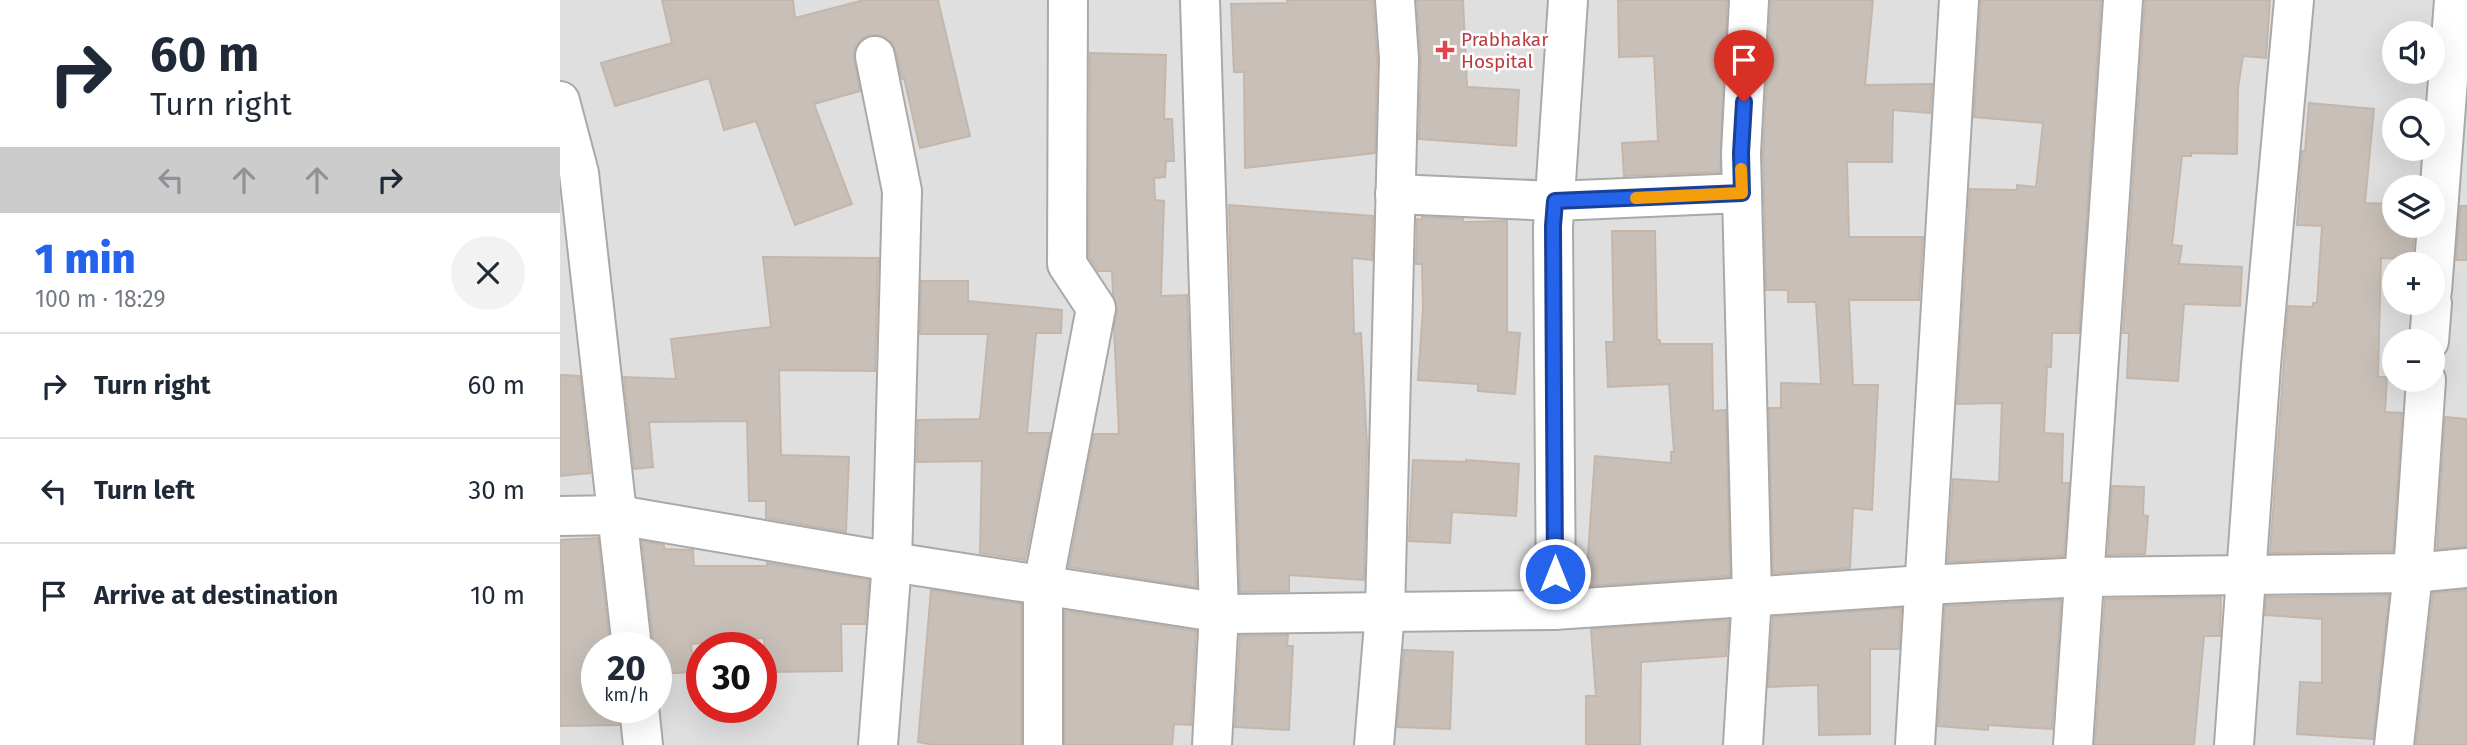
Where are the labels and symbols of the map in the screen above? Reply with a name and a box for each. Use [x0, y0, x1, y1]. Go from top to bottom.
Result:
place label: Prabhakar Hospital [1461, 28, 1549, 73]
pin [1714, 30, 1774, 102]
marker: Prabhakar Hospital [1435, 40, 1455, 60]
position arrow [1518, 537, 1592, 611]
speed limit sign: 30 [686, 632, 777, 723]

